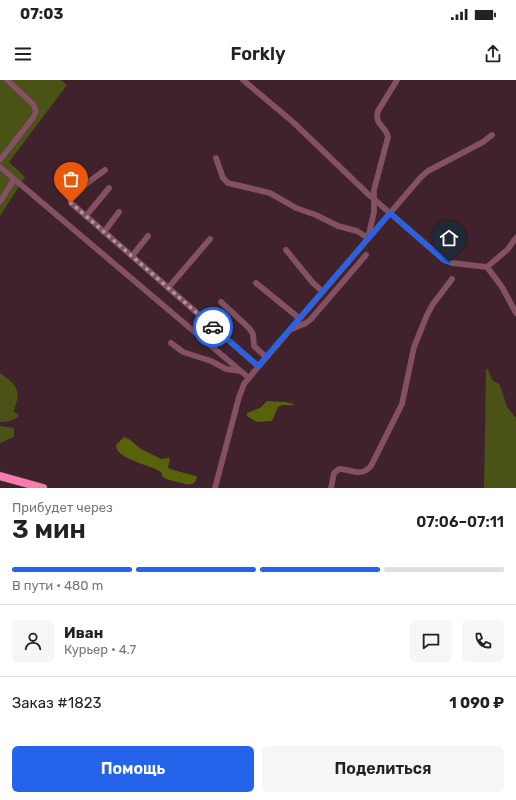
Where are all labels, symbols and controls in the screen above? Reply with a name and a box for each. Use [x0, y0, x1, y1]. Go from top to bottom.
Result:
text: 07:03 [20, 5, 63, 23]
icon: menu [12, 43, 34, 65]
text: Forkly [230, 43, 286, 65]
icon: share [482, 43, 504, 65]
pin [54, 162, 88, 203]
icon: bag [60, 168, 82, 190]
pin [432, 221, 466, 262]
icon: home [438, 227, 460, 249]
courier [193, 307, 233, 347]
icon: car [202, 316, 224, 338]
text: Прибудет через [12, 500, 113, 515]
text: 07:06–07:11 [416, 513, 504, 531]
text: 3 мин [12, 514, 86, 545]
text: В пути · 480 m [12, 578, 103, 593]
button: person [12, 620, 54, 662]
button: chat [410, 620, 452, 662]
button: phone [462, 620, 504, 662]
text: Иван [64, 624, 103, 642]
text: Курьер · 4.7 [64, 642, 136, 657]
text: Заказ #1823 [12, 694, 102, 712]
text: 1 090 ₽ [449, 694, 504, 712]
button: Помощь [12, 746, 254, 792]
button: Поделиться [262, 746, 504, 792]

